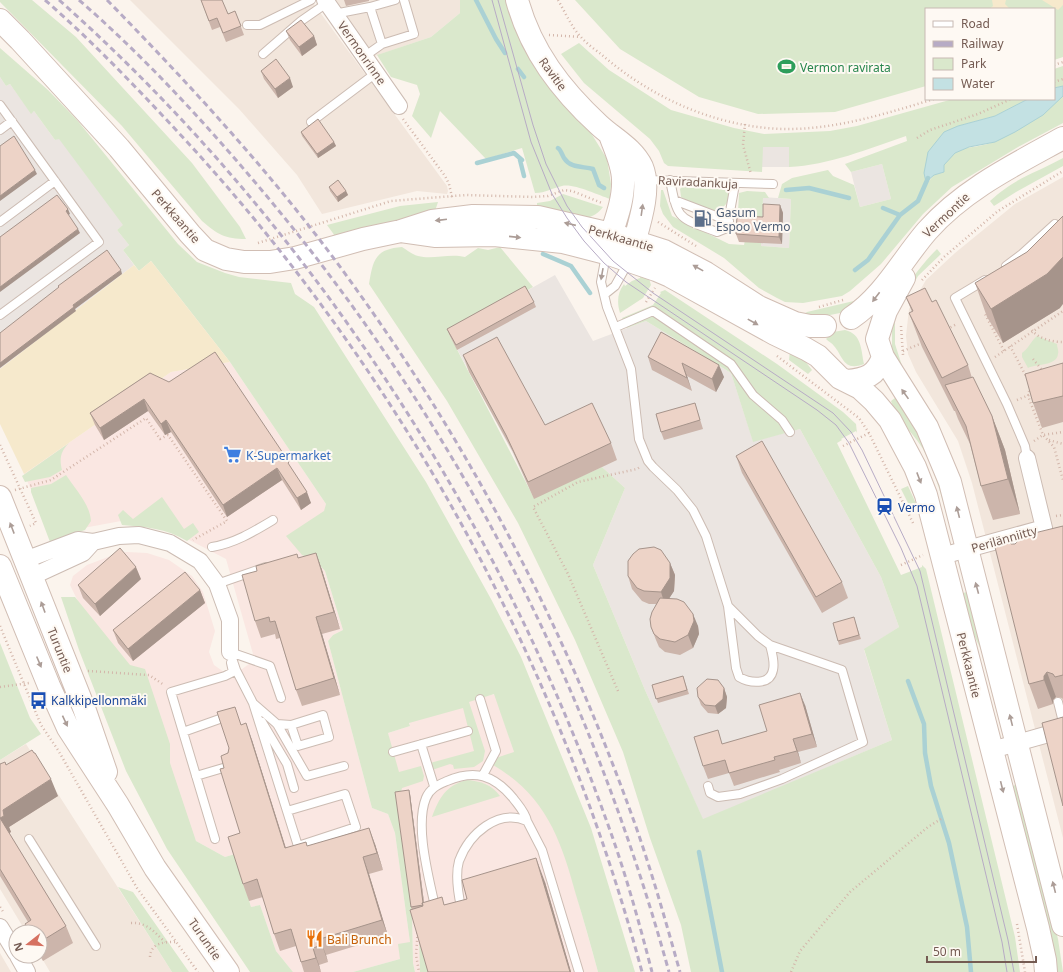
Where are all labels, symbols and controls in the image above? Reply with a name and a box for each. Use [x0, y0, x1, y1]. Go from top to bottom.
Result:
legend [925, 8, 1055, 100]
text: Road [961, 15, 990, 32]
street label: Vermonrinne [334, 18, 390, 88]
text: Railway [961, 35, 1005, 52]
street label: Ravitie [535, 54, 571, 94]
text: Park [961, 55, 987, 72]
sports icon: Vermon ravirata [777, 57, 797, 77]
place label: Vermon ravirata [800, 59, 891, 76]
text: Water [961, 75, 995, 92]
street label: Raviradankuja [658, 171, 738, 193]
street label: Perkkaantie [148, 185, 205, 247]
street label: Vermontie [919, 189, 973, 241]
one-way arrow [639, 204, 645, 216]
place label: Gasum Espoo Vermo [716, 204, 791, 235]
fuel station icon: Gasum Espoo Vermo [693, 209, 713, 229]
one-way arrow [435, 217, 447, 223]
one-way arrow [563, 221, 576, 227]
street label: Perkkaantie [587, 221, 656, 255]
one-way arrow [509, 234, 521, 241]
one-way arrow [692, 265, 704, 271]
one-way arrow [599, 268, 605, 280]
one-way arrow [872, 291, 880, 302]
one-way arrow [747, 319, 759, 326]
one-way arrow [901, 389, 909, 399]
supermarket icon: K-Supermarket [223, 445, 243, 465]
place label: K-Supermarket [246, 447, 331, 464]
one-way arrow [917, 472, 923, 484]
station icon: Vermo [875, 497, 895, 517]
place label: Vermo [898, 499, 935, 516]
one-way arrow [954, 506, 960, 518]
street label: Perilänniitty [969, 521, 1040, 557]
one-way arrow [9, 522, 15, 534]
one-way arrow [974, 582, 980, 594]
one-way arrow [40, 601, 46, 613]
street label: Turuntie [43, 625, 77, 675]
street label: Perkkaantie [953, 630, 985, 700]
one-way arrow [36, 657, 42, 669]
bus stop icon: Kalkkipellonmäki [28, 690, 48, 710]
place label: Kalkkipellonmäki [51, 692, 147, 709]
one-way arrow [1008, 714, 1014, 726]
one-way arrow [62, 716, 68, 727]
one-way arrow [999, 781, 1005, 794]
one-way arrow [1050, 881, 1056, 893]
street label: Turuntie [184, 915, 226, 964]
north arrow [8, 924, 48, 964]
restaurant icon: Bali Brunch [304, 929, 324, 949]
place label: Bali Brunch [327, 931, 392, 948]
scale bar [927, 938, 1036, 964]
text: N [9, 941, 26, 954]
text: 50 m [933, 943, 961, 960]

